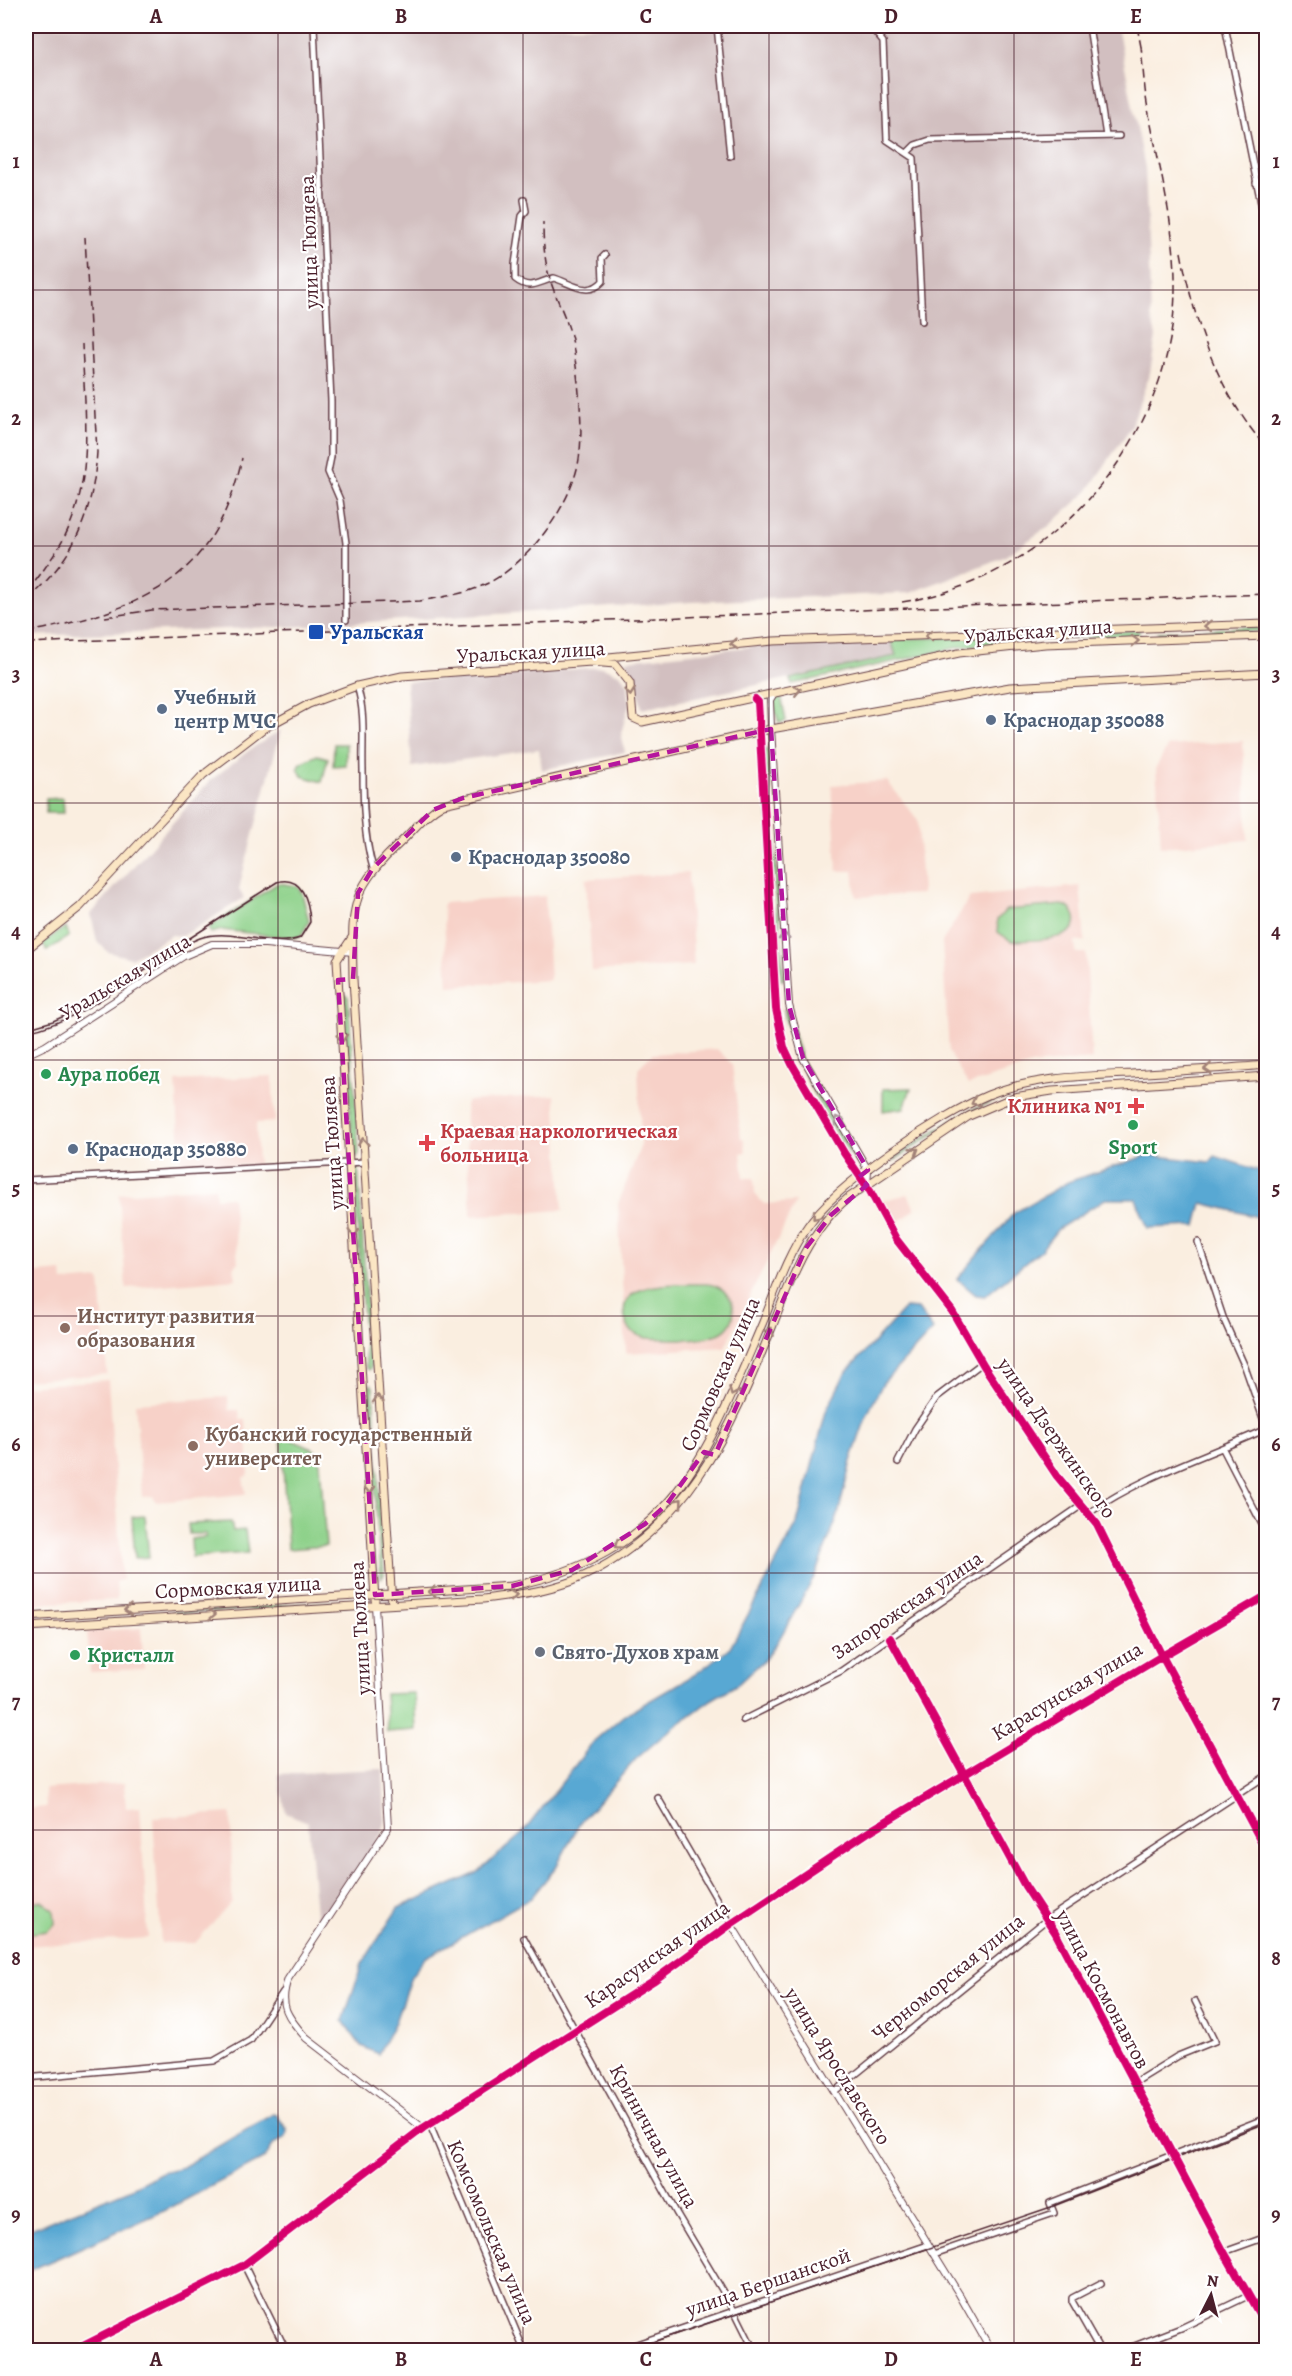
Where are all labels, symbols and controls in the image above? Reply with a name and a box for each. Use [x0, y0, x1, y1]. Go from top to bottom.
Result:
text: A [149, 3, 163, 30]
text: B [395, 3, 407, 30]
text: C [640, 3, 652, 30]
text: D [884, 3, 898, 30]
text: E [1130, 3, 1142, 30]
text: 1 [12, 148, 20, 175]
text: 1 [1272, 148, 1280, 175]
street label: улица Тюляева [293, 174, 325, 310]
text: 2 [11, 405, 21, 432]
text: 2 [1271, 405, 1281, 432]
street label: Уральская улица [963, 612, 1114, 650]
place label: Уральская [330, 618, 424, 646]
one-way arrow [1204, 620, 1213, 633]
marker: Уральская [307, 623, 325, 641]
one-way arrow [925, 629, 934, 642]
street label: Уральская улица [456, 634, 606, 670]
one-way arrow [1130, 635, 1139, 647]
one-way arrow [730, 638, 739, 651]
text: 3 [12, 661, 20, 688]
text: 3 [1272, 661, 1280, 688]
place label: Учебный центр МЧС [174, 683, 277, 735]
one-way arrow [792, 684, 802, 697]
one-way arrow [623, 688, 636, 697]
marker: Учебный центр МЧС [155, 702, 169, 716]
place label: Краснодар 350088 [1003, 706, 1165, 734]
marker: Краснодар 350088 [984, 713, 998, 727]
place label: Краснодар 350080 [468, 843, 631, 871]
marker: Краснодар 350080 [449, 850, 463, 864]
text: 4 [11, 918, 21, 945]
text: 4 [1271, 918, 1281, 945]
street label: Уральская улица [54, 927, 196, 1027]
one-way arrow [777, 931, 790, 940]
one-way arrow [335, 1034, 348, 1043]
place label: Аура побед [57, 1060, 160, 1088]
one-way arrow [1204, 1063, 1213, 1076]
marker: Аура побед [39, 1067, 53, 1081]
street label: улица Тюляева [313, 1075, 351, 1212]
place label: Клиника №1 [1007, 1092, 1122, 1120]
one-way arrow [971, 1095, 981, 1106]
marker: Клиника №1 [1127, 1097, 1145, 1115]
one-way arrow [833, 1116, 845, 1126]
place label: Краевая наркологическая больница [440, 1117, 678, 1169]
marker: Sport [1126, 1118, 1140, 1132]
place label: Sport [1108, 1133, 1158, 1161]
marker: Краевая наркологическая больница [418, 1134, 436, 1152]
place label: Краснодар 350880 [85, 1135, 247, 1163]
one-way arrow [357, 1137, 370, 1146]
marker: Краснодар 350880 [66, 1142, 80, 1156]
one-way arrow [908, 1148, 919, 1159]
text: 5 [12, 1175, 20, 1202]
text: 5 [1272, 1175, 1280, 1202]
one-way arrow [812, 1209, 823, 1220]
one-way arrow [347, 1228, 360, 1237]
street label: Сормовская улица [673, 1292, 767, 1456]
place label: Институт развития образования [77, 1302, 255, 1354]
marker: Институт развития образования [58, 1321, 72, 1335]
one-way arrow [763, 1326, 775, 1337]
street label: улица Дзержинского [990, 1351, 1123, 1524]
one-way arrow [728, 1385, 740, 1396]
one-way arrow [372, 1395, 385, 1404]
place label: Кубанский государственный университет [204, 1420, 472, 1472]
text: 6 [11, 1431, 21, 1458]
text: 6 [1271, 1431, 1281, 1458]
marker: Кубанский государственный университет [186, 1439, 200, 1453]
one-way arrow [363, 1486, 376, 1495]
one-way arrow [672, 1498, 683, 1509]
one-way arrow [613, 1538, 624, 1549]
street label: Запорожская улица [826, 1544, 989, 1666]
street label: улица Тюляева [343, 1560, 378, 1697]
street label: Сормовская улица [154, 1569, 322, 1605]
one-way arrow [427, 1585, 436, 1598]
one-way arrow [509, 1590, 518, 1602]
one-way arrow [124, 1603, 133, 1616]
one-way arrow [207, 1608, 216, 1621]
street label: Карасунская улица [986, 1635, 1148, 1747]
place label: Свято-Духов храм [552, 1638, 719, 1666]
place label: Кристалл [87, 1641, 174, 1669]
marker: Свято-Духов храм [533, 1645, 547, 1659]
marker: Кристалл [68, 1648, 82, 1662]
text: 7 [12, 1688, 21, 1715]
text: 7 [1272, 1688, 1281, 1715]
street label: Карасунская улица [579, 1893, 736, 2015]
street label: улица Космонавтов [1049, 1904, 1157, 2074]
street label: Черноморская улица [866, 1907, 1030, 2047]
text: 8 [11, 1945, 21, 1972]
text: 8 [1271, 1945, 1281, 1972]
street label: улица Ярославского [778, 1981, 898, 2150]
street label: Криничная улица [603, 2059, 705, 2213]
street label: Комсомольская улица [440, 2135, 544, 2329]
text: 9 [11, 2201, 21, 2228]
text: 9 [1271, 2201, 1281, 2228]
street label: улица Бершанской [681, 2241, 854, 2324]
north arrow [1181, 2265, 1241, 2325]
text: N [1206, 2270, 1220, 2293]
text: A [149, 2346, 163, 2373]
text: B [395, 2346, 407, 2373]
text: C [640, 2346, 652, 2373]
text: D [884, 2346, 898, 2373]
text: E [1130, 2346, 1142, 2373]

